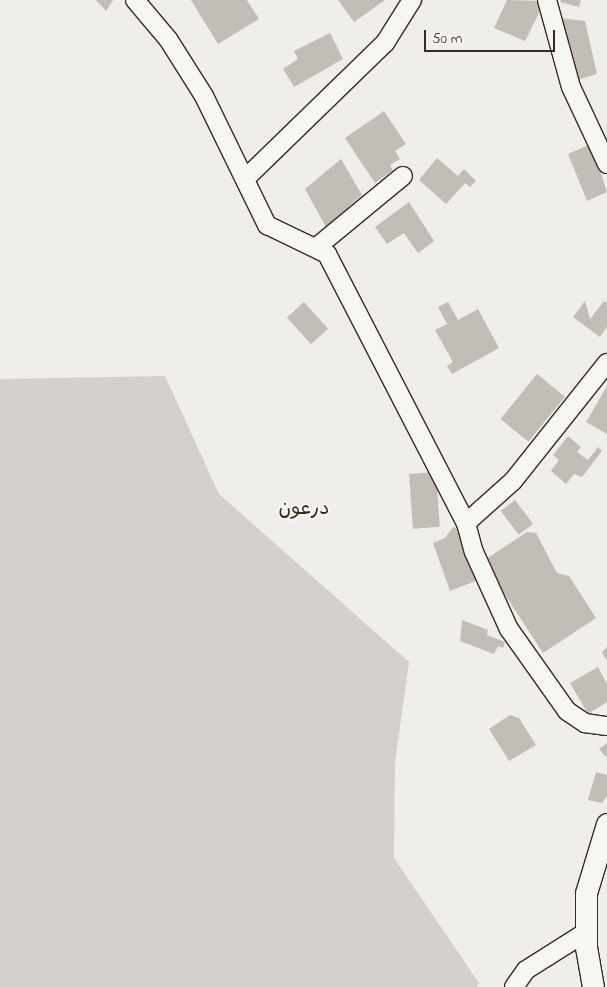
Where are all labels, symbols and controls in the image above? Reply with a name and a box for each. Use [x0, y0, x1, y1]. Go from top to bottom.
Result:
scale bar [427, 20, 558, 52]
text: 50 m [432, 28, 462, 50]
district label: درعون [279, 497, 329, 521]

